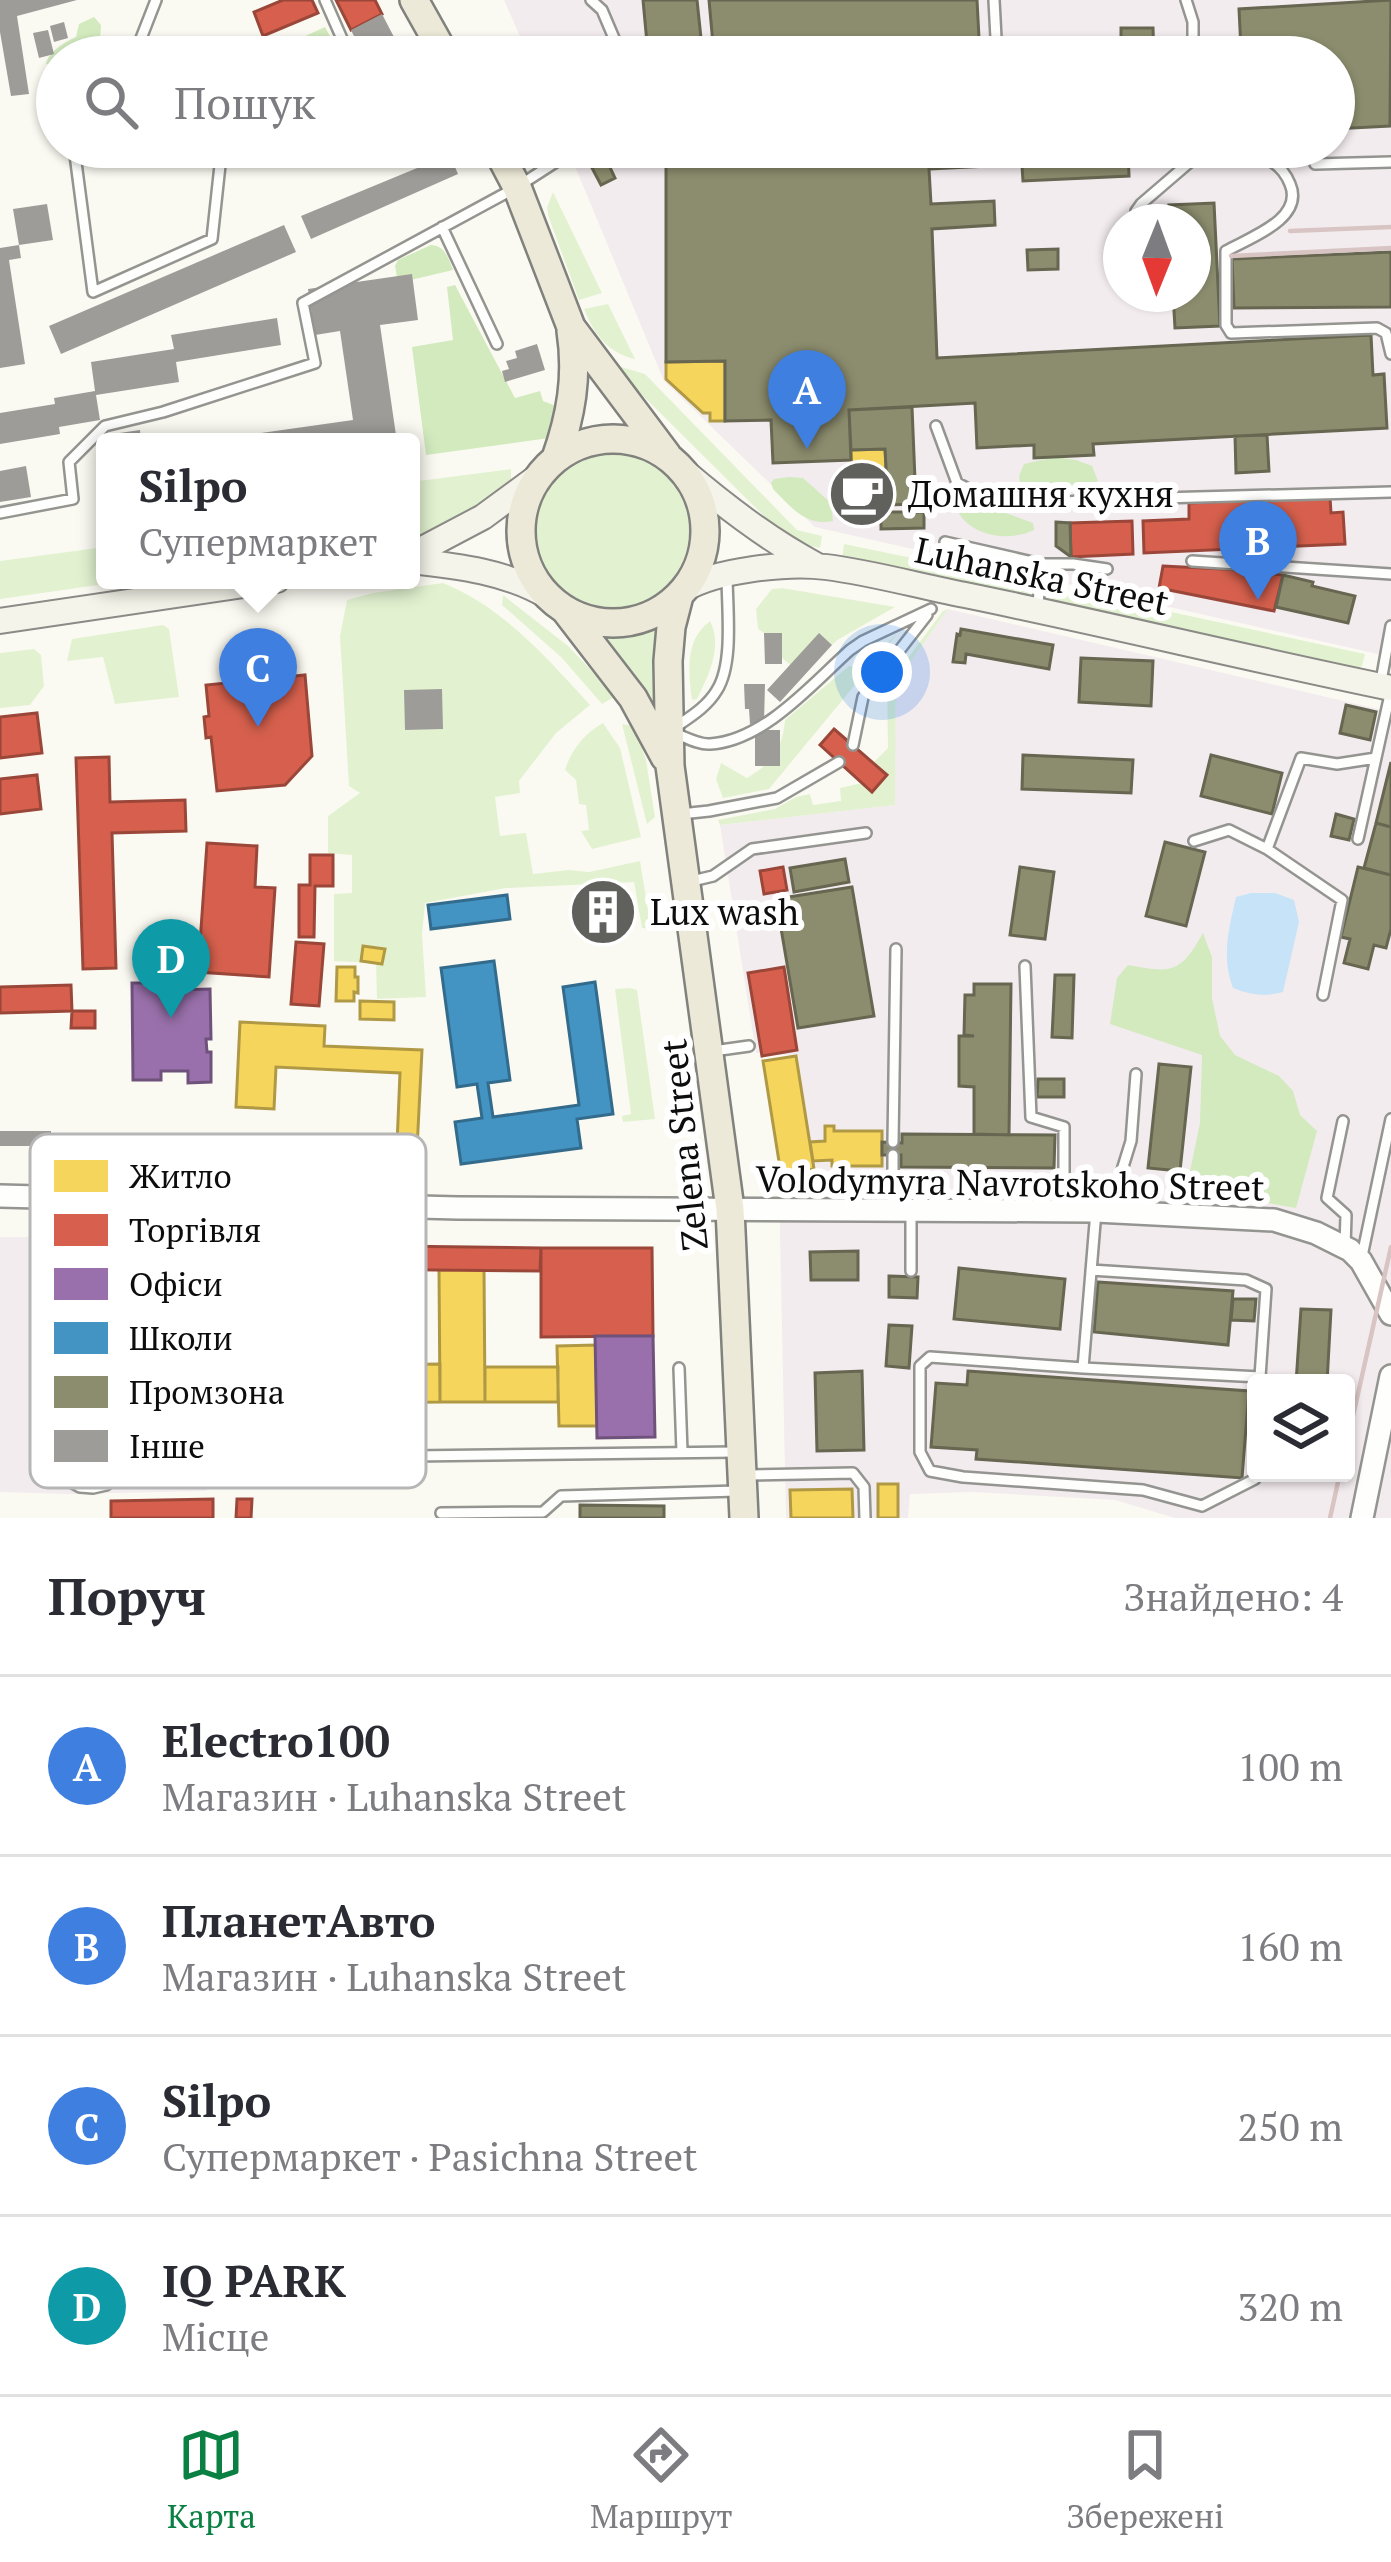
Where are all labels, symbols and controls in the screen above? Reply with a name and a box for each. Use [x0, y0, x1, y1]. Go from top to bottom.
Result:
search box [36, 36, 1355, 168]
icon: search [78, 69, 144, 135]
text: Пошук [174, 72, 316, 132]
north arrow [1103, 204, 1211, 312]
pin: A [768, 350, 846, 449]
popup [96, 433, 420, 589]
text: Silpo [138, 455, 248, 515]
cafe icon: Домашня кухня [827, 459, 897, 529]
place label: Домашня кухня [908, 470, 1174, 517]
pin: B [1219, 501, 1297, 600]
text: Супермаркет [138, 515, 378, 567]
street label: Luhanska Street [911, 526, 1173, 625]
pin: C [219, 628, 297, 727]
your location [852, 642, 912, 702]
building icon: Lux wash [568, 877, 638, 947]
place label: Lux wash [650, 888, 799, 935]
pin: D [132, 919, 210, 1018]
street label: Zelena Street [649, 1037, 718, 1253]
legend [30, 1134, 426, 1488]
text: Житло [129, 1154, 232, 1197]
street label: Volodymyra Navrotskoho Street [755, 1155, 1265, 1210]
text: Торгівля [129, 1208, 261, 1251]
text: Офіси [129, 1262, 223, 1305]
text: Школи [129, 1316, 233, 1359]
text: Промзона [129, 1370, 285, 1413]
map controls [1247, 1374, 1355, 1482]
button: layers [1247, 1374, 1355, 1482]
text: Інше [129, 1424, 205, 1467]
text: Поруч [48, 1562, 206, 1630]
text: Знайдено: 4 [1124, 1570, 1343, 1622]
text: Electro100 [162, 1710, 390, 1770]
text: A [73, 1740, 101, 1792]
text: 100 m [1238, 1740, 1343, 1792]
text: Магазин · Luhanska Street [162, 1770, 626, 1822]
text: ПланетАвто [162, 1890, 436, 1950]
text: B [74, 1920, 100, 1972]
text: 160 m [1238, 1920, 1343, 1972]
text: Магазин · Luhanska Street [162, 1950, 626, 2002]
text: Silpo [162, 2070, 271, 2130]
text: C [74, 2100, 100, 2152]
text: 250 m [1238, 2100, 1343, 2152]
text: Супермаркет · Pasichna Street [162, 2130, 698, 2182]
text: IQ PARK [162, 2250, 346, 2310]
text: D [73, 2280, 101, 2332]
text: 320 m [1238, 2280, 1343, 2332]
text: Місце [162, 2310, 269, 2362]
tab: Карта [167, 2422, 256, 2537]
tab: Маршрут [590, 2422, 733, 2537]
tab: Збережені [1067, 2422, 1224, 2537]

